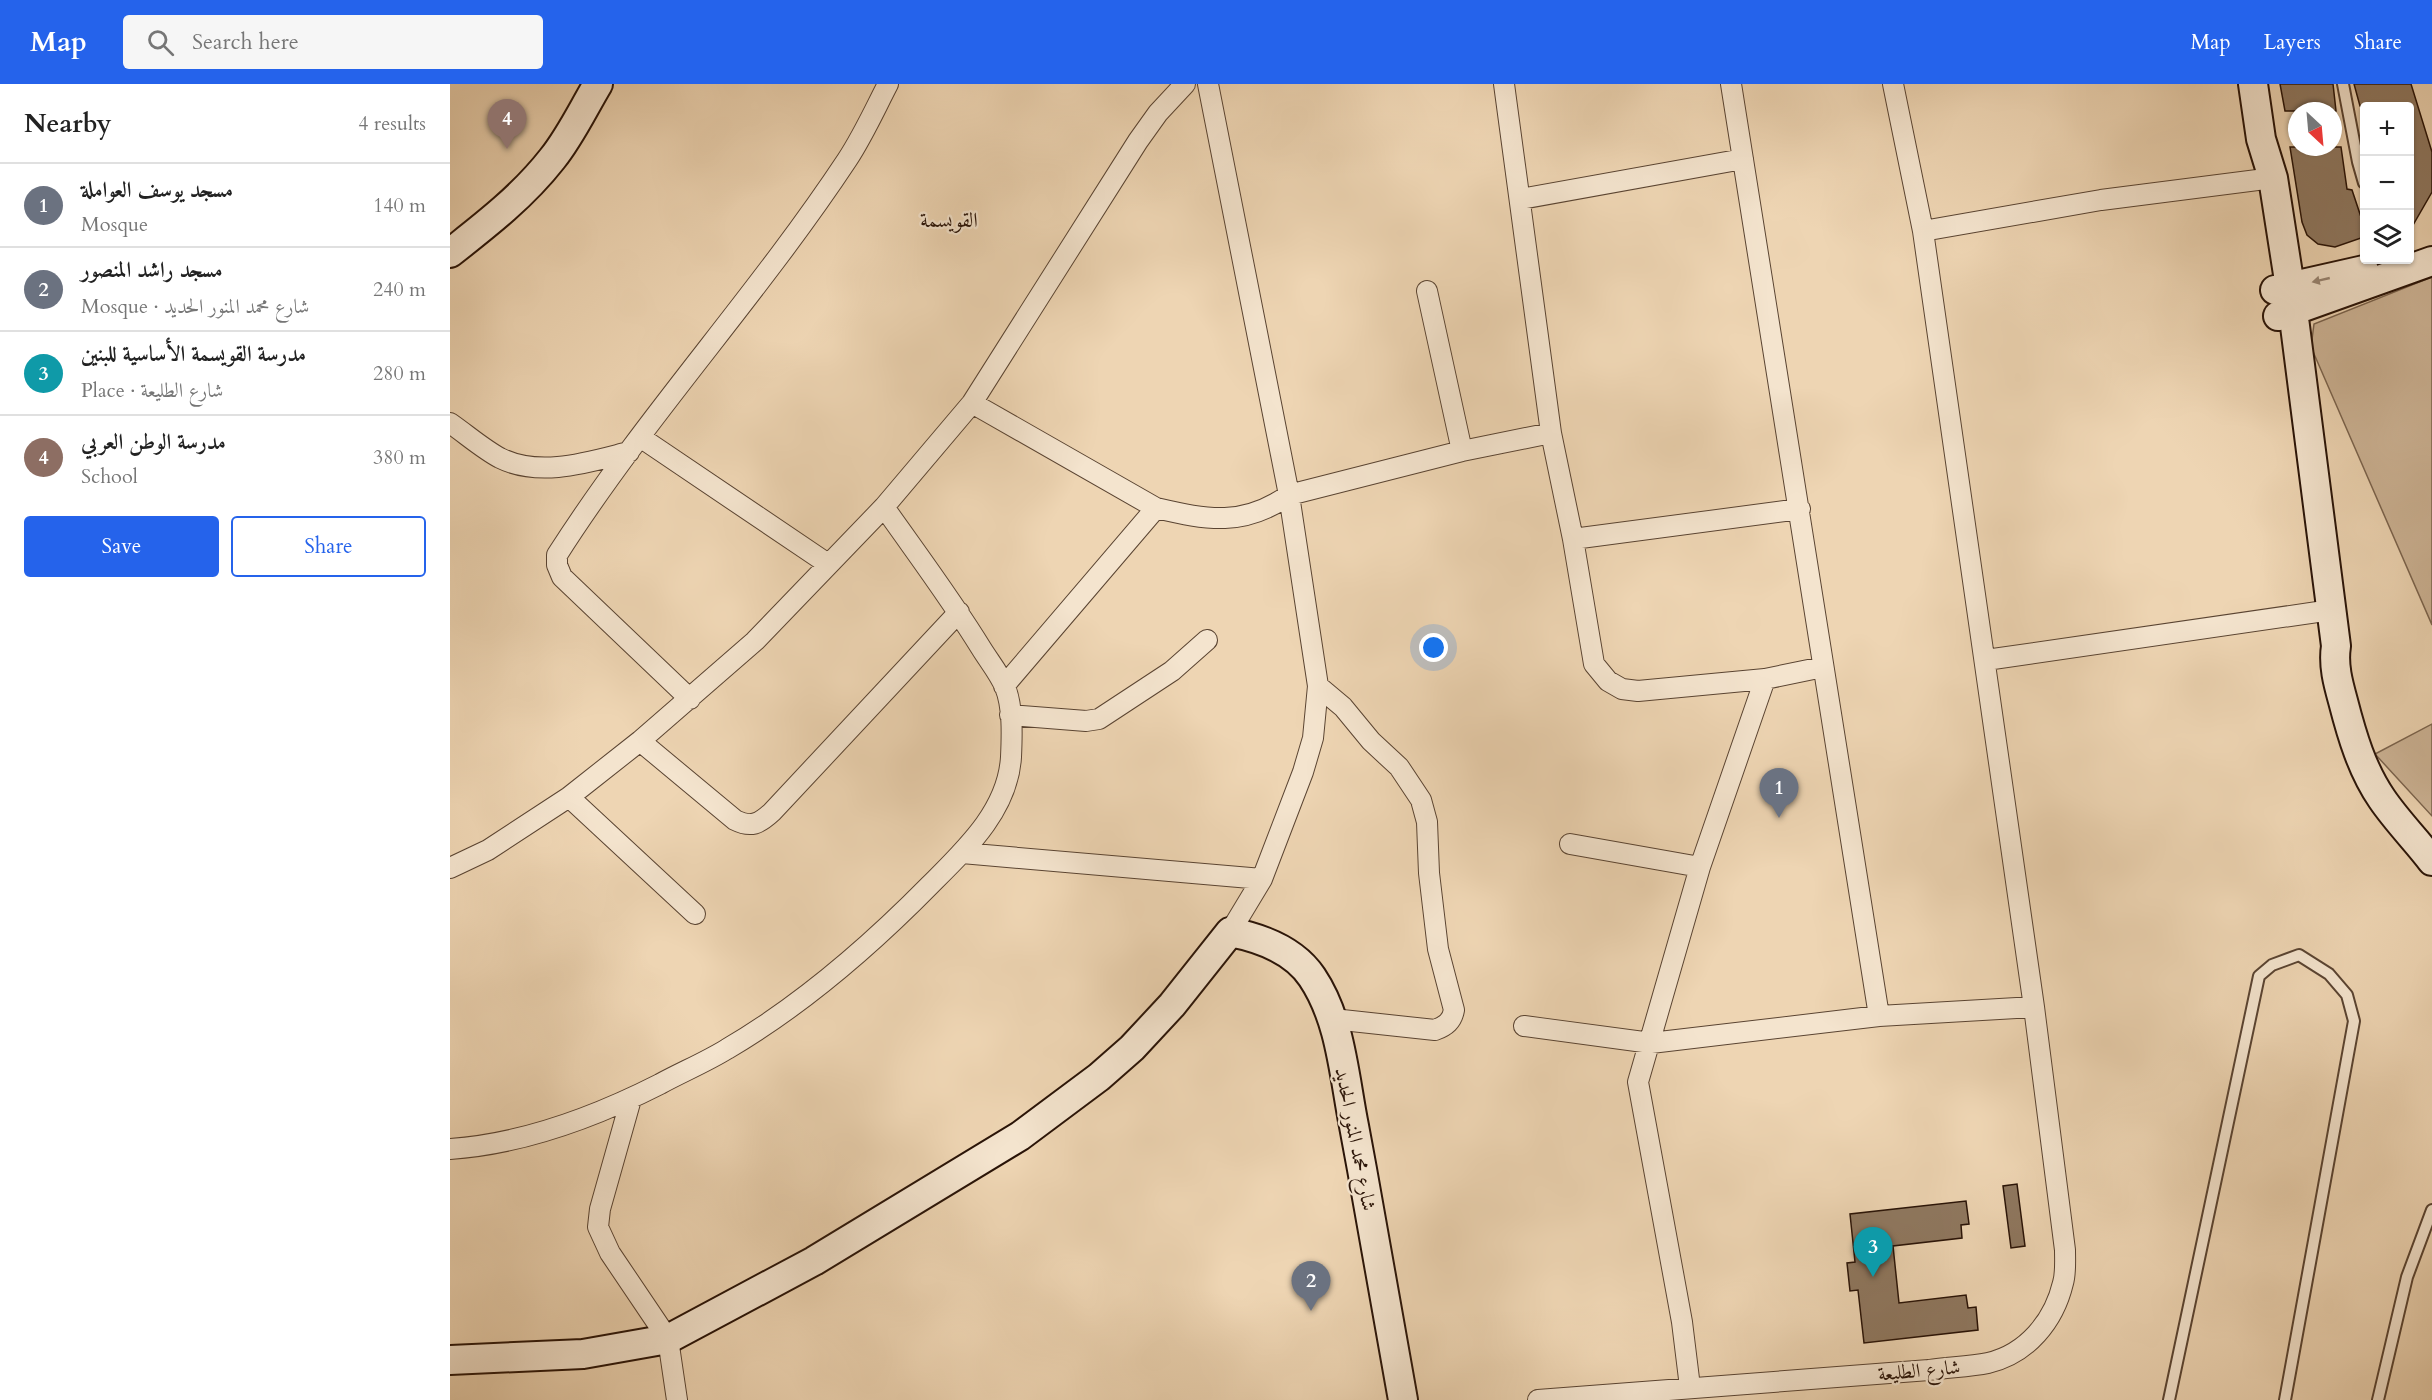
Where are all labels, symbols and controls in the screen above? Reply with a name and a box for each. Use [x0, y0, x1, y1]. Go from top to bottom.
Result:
search box [123, 15, 543, 69]
text: Map [30, 23, 87, 61]
icon: search [144, 26, 177, 59]
text: Search here [192, 27, 299, 57]
text: Map [2191, 28, 2231, 57]
text: Layers [2264, 28, 2321, 57]
text: Share [2354, 28, 2402, 57]
pin: 4 [488, 100, 526, 149]
north arrow [2288, 102, 2342, 156]
map controls [2360, 102, 2414, 264]
button: + [2360, 102, 2414, 156]
text: Nearby [24, 106, 112, 141]
text: 4 results [358, 110, 426, 137]
button: − [2360, 156, 2414, 210]
text: مسجد يوسف العواملة [81, 175, 233, 205]
text: 1 [38, 192, 49, 219]
text: 140 m [373, 192, 426, 219]
district label: القويسمة [920, 206, 978, 235]
button: layers [2360, 210, 2414, 264]
text: Mosque [81, 211, 148, 238]
text: مسجد راشد المنصور [81, 255, 223, 285]
text: 2 [38, 276, 49, 303]
text: 240 m [373, 276, 426, 303]
one-way arrow [2311, 276, 2330, 285]
text: Mosque · شارع محمد المنور الحديد [81, 293, 309, 320]
text: مدرسة القويسمة الأساسية للبنين [81, 339, 306, 369]
text: 3 [38, 360, 49, 387]
text: 280 m [373, 360, 426, 387]
text: Place · شارع الطليعة [81, 377, 223, 404]
text: مدرسة الوطن العربي [81, 427, 226, 457]
text: 4 [38, 444, 49, 471]
text: 380 m [373, 444, 426, 471]
text: School [81, 463, 138, 490]
button: Save [24, 516, 219, 577]
button: Share [231, 516, 426, 577]
your location [1419, 633, 1448, 662]
pin: 1 [1760, 768, 1798, 818]
street label: شارع محمد المنور الحديد [1324, 1065, 1383, 1214]
pin: 3 [1854, 1228, 1892, 1277]
pin: 2 [1292, 1262, 1330, 1311]
street label: شارع الطليعة [1877, 1353, 1962, 1392]

